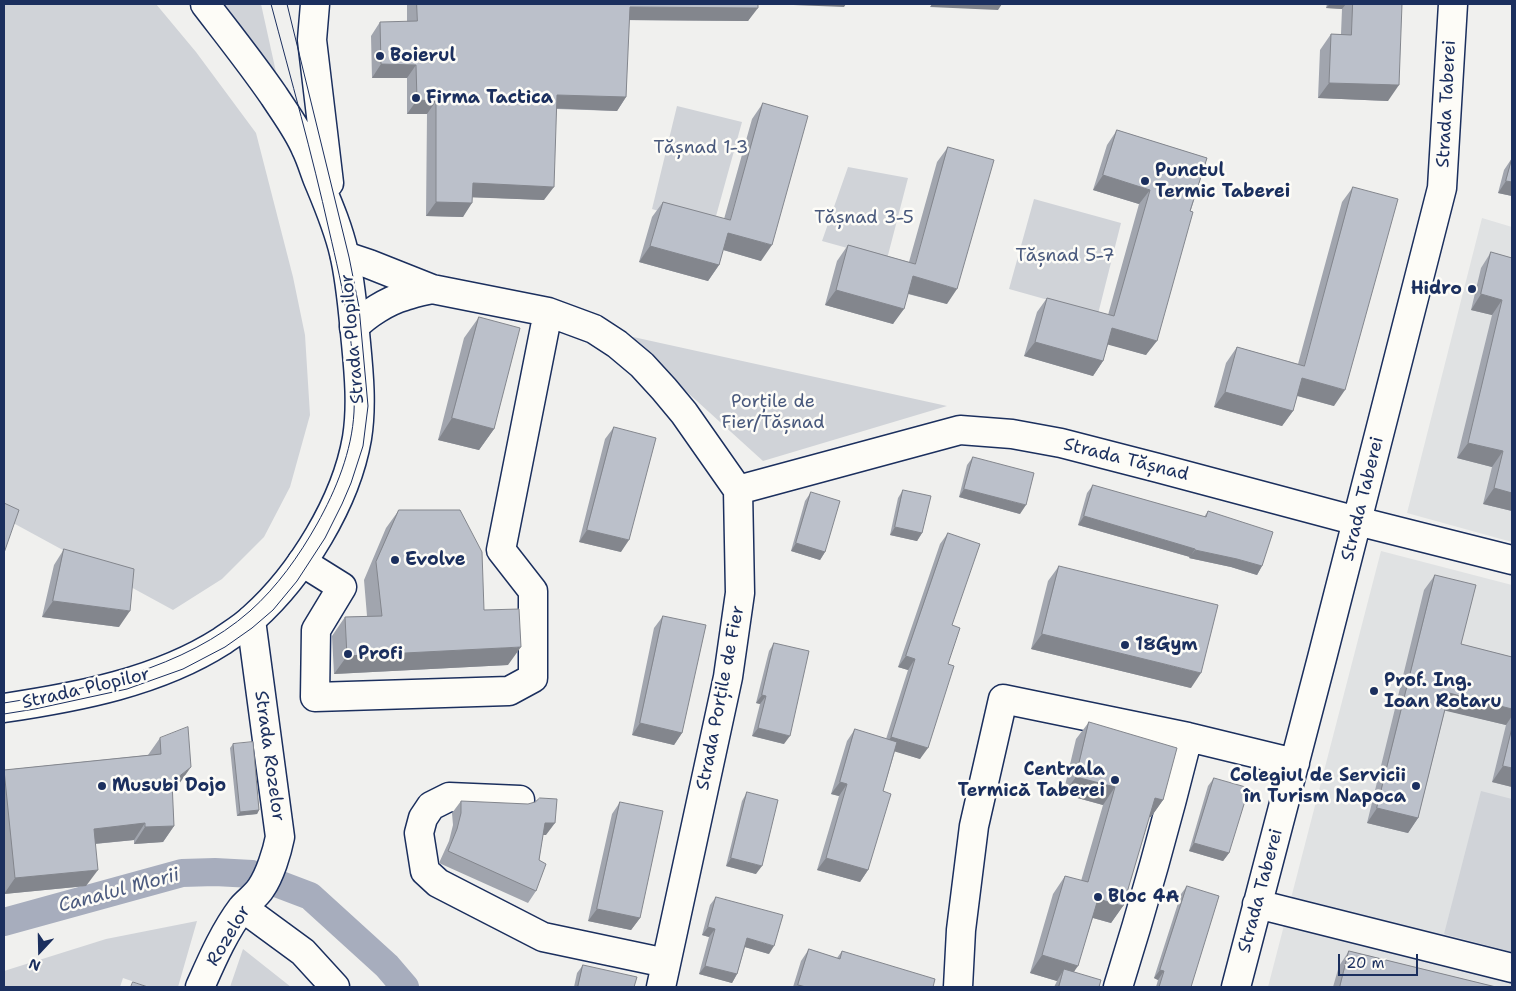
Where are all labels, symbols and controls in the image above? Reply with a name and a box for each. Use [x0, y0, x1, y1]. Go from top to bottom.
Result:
street label: Strada Taberei [1433, 40, 1461, 168]
place label: Boierul [390, 45, 456, 67]
marker: Boierul [374, 50, 386, 62]
place label: Firma Tactica [426, 87, 553, 109]
marker: Firma Tactica [410, 92, 422, 104]
park label: Tășnad 1-3 [654, 137, 748, 159]
place label: Punctul Termic Taberei [1155, 160, 1290, 202]
marker: Punctul Termic Taberei [1139, 175, 1151, 187]
park label: Tășnad 3-5 [814, 207, 914, 229]
park label: Tășnad 5-7 [1016, 245, 1114, 267]
street label: Strada Plopilor [337, 273, 369, 405]
place label: Hidro [1411, 278, 1462, 300]
marker: Hidro [1466, 283, 1478, 295]
park label: Porțile de Fier/Tășnad [721, 391, 825, 434]
street label: Strada Tășnad [1061, 434, 1191, 486]
street label: Strada Taberei [1337, 434, 1389, 564]
place label: Evolve [405, 549, 466, 571]
marker: Evolve [389, 554, 401, 566]
street label: Strada Porțile de Fier [692, 604, 750, 792]
place label: 18Gym [1135, 634, 1198, 656]
marker: 18Gym [1119, 639, 1131, 651]
place label: Profi [358, 643, 403, 665]
marker: Profi [342, 648, 354, 660]
street label: Strada Plopilor [20, 664, 152, 714]
place label: Prof. Ing. Ioan Rotaru [1384, 670, 1502, 712]
marker: Prof. Ing. Ioan Rotaru [1368, 685, 1380, 697]
street label: Strada Rozelor [249, 689, 289, 823]
place label: Centrala Termică Taberei [958, 759, 1105, 802]
place label: Colegiul de Servicii în Turism Napoca [1230, 765, 1406, 808]
marker: Centrala Termică Taberei [1109, 774, 1121, 786]
place label: Musubi Dojo [112, 775, 226, 797]
marker: Musubi Dojo [96, 780, 108, 792]
marker: Colegiul de Servicii în Turism Napoca [1410, 780, 1422, 792]
street label: Strada Taberei [1234, 827, 1288, 955]
water label: Canalul Morii [56, 864, 182, 918]
place label: Bloc 4A [1108, 886, 1179, 908]
marker: Bloc 4A [1092, 891, 1104, 903]
street label: Rozelor [202, 902, 256, 970]
north arrow [15, 926, 65, 976]
scale bar [1341, 944, 1421, 976]
text: 20 m [1346, 953, 1385, 973]
text: N [26, 955, 43, 975]

